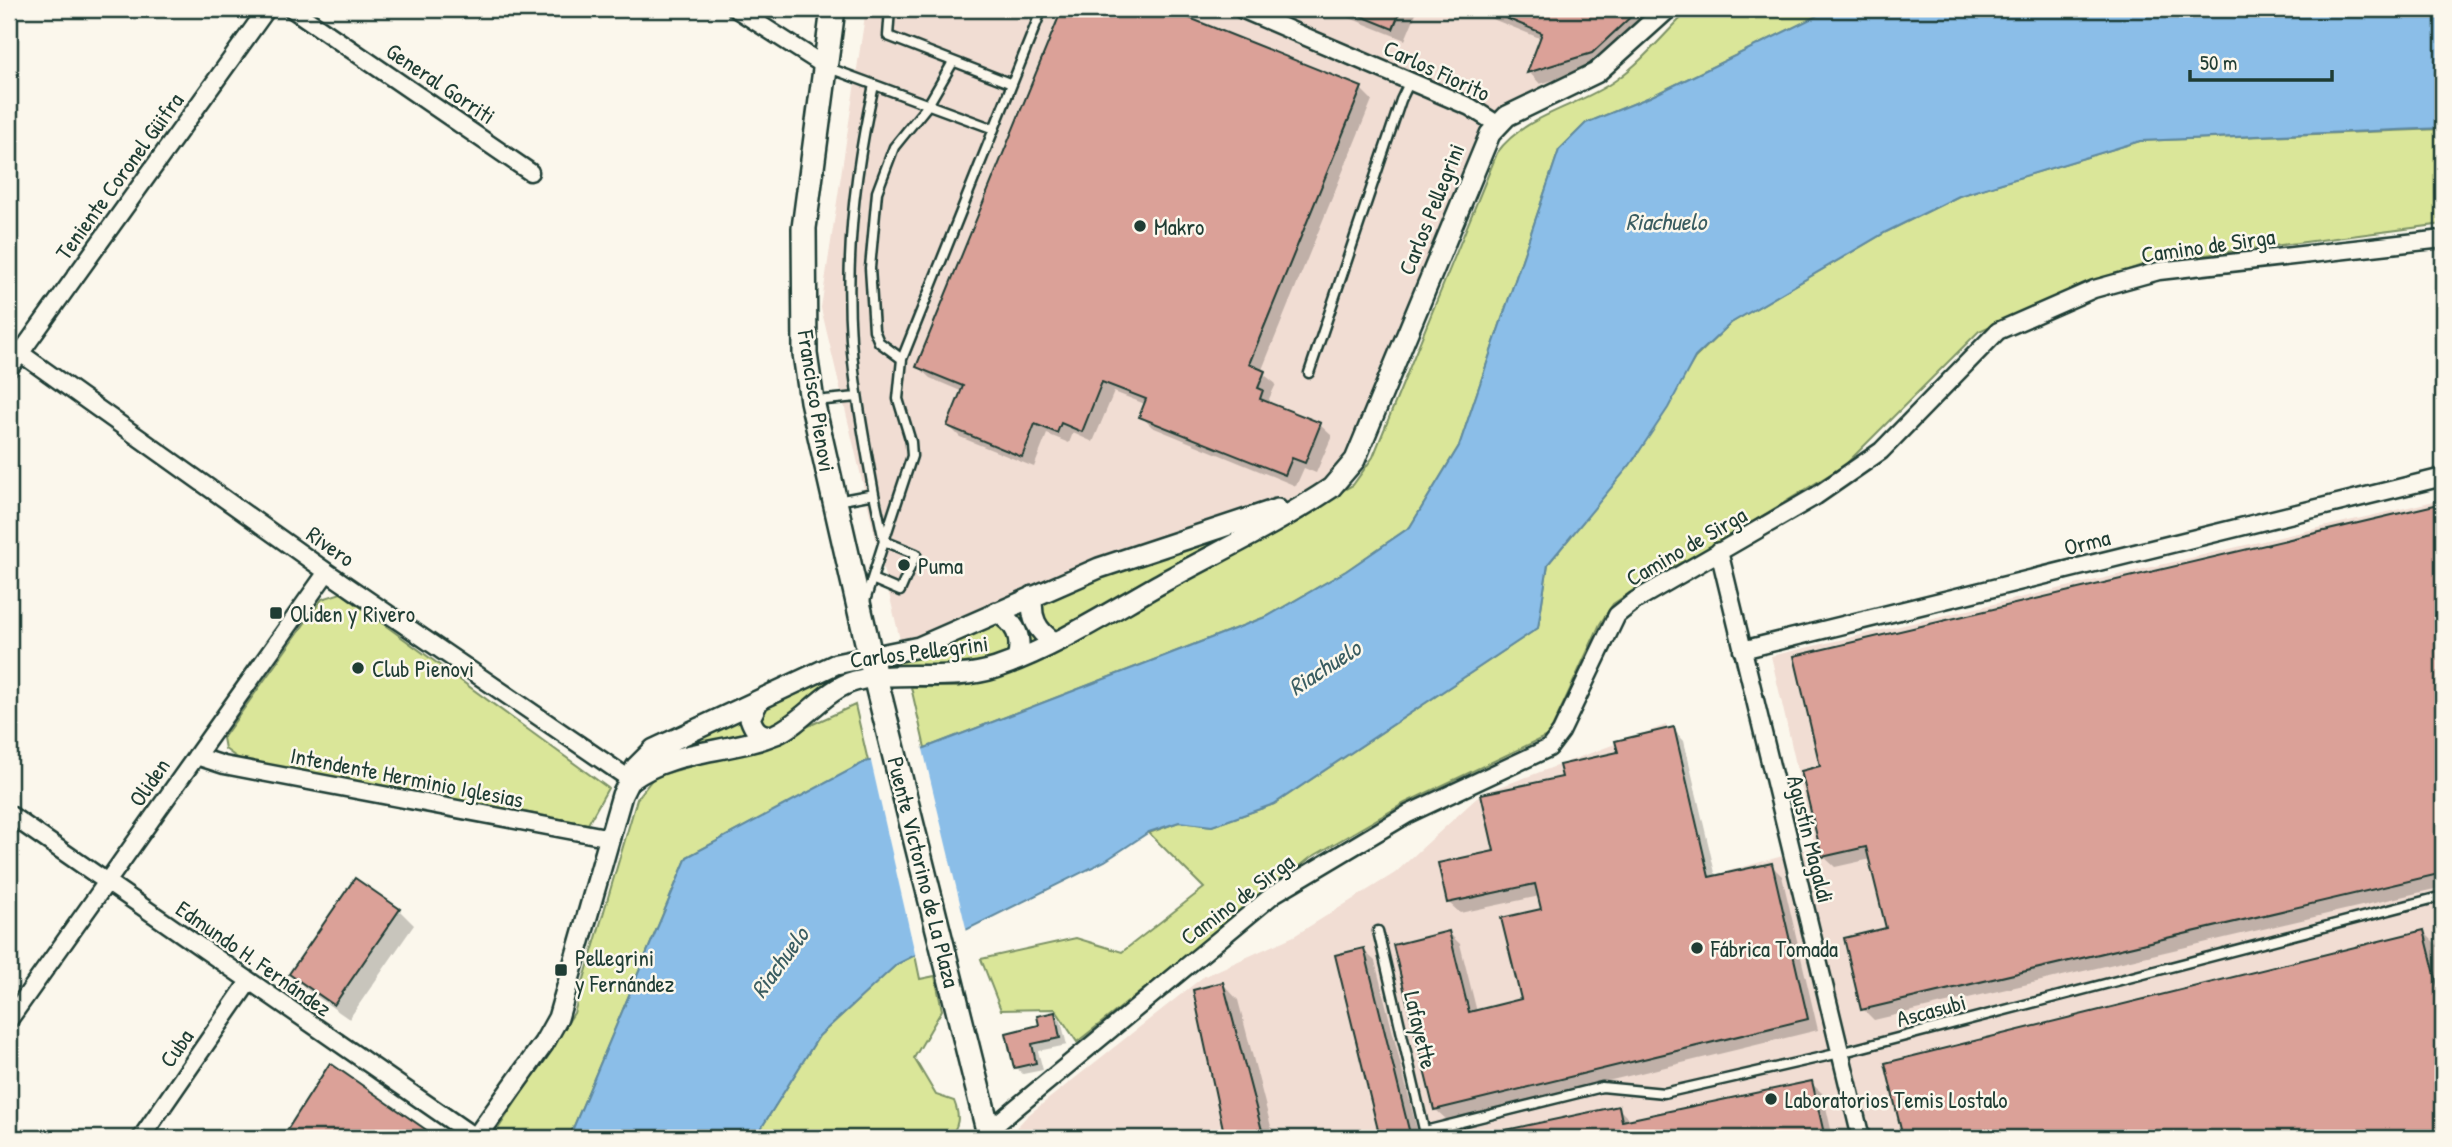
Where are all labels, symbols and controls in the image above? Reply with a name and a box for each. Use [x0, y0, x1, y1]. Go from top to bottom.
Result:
street label: Carlos Fiorito [1379, 32, 1495, 108]
street label: General Gorriti [380, 35, 502, 131]
scale bar [2190, 38, 2331, 82]
text: 50 m [2200, 48, 2237, 77]
street label: Teniente Coronel Güifra [48, 86, 190, 266]
street label: Carlos Pellegrini [1391, 139, 1471, 279]
water label: Riachuelo [1626, 205, 1708, 237]
place label: Makro [1154, 211, 1204, 242]
marker: Makro [1132, 218, 1148, 234]
street label: Camino de Sirga [2139, 220, 2277, 270]
street label: Francisco Pienovi [790, 327, 843, 474]
street label: Camino de Sirga [1620, 499, 1752, 593]
street label: Rivero [301, 518, 361, 574]
street label: Orma [2061, 521, 2113, 563]
place label: Puma [918, 550, 963, 581]
marker: Puma [896, 557, 912, 573]
place label: Oliden y Rivero [290, 598, 415, 629]
marker: Oliden y Rivero [268, 605, 284, 621]
street label: Carlos Pellegrini [848, 627, 990, 675]
water label: Riachuelo [1282, 630, 1368, 702]
place label: Club Pienovi [372, 653, 474, 684]
marker: Club Pienovi [350, 660, 366, 676]
street label: Intendente Herminio Iglesias [288, 739, 526, 815]
street label: Oliden [121, 752, 177, 812]
street label: Puente Victorino de La Plaza [880, 753, 968, 991]
street label: Agustín Magaldi [1780, 772, 1842, 906]
street label: Camino de Sirga [1174, 846, 1300, 952]
street label: Edmundo H. Fernández [170, 893, 338, 1023]
water label: Riachuelo [742, 918, 817, 1004]
place label: Fábrica Tomada [1710, 933, 1838, 964]
marker: Fábrica Tomada [1689, 940, 1705, 956]
place label: Pellegrini y Fernández [575, 942, 675, 999]
marker: Pellegrini y Fernández [553, 962, 569, 978]
street label: Ascasubi [1893, 986, 1969, 1034]
street label: Lafayette [1397, 988, 1445, 1072]
street label: Cuba [152, 1023, 200, 1073]
place label: Laboratorios Temis Lostalo [1785, 1084, 2008, 1115]
marker: Laboratorios Temis Lostalo [1763, 1091, 1779, 1107]

